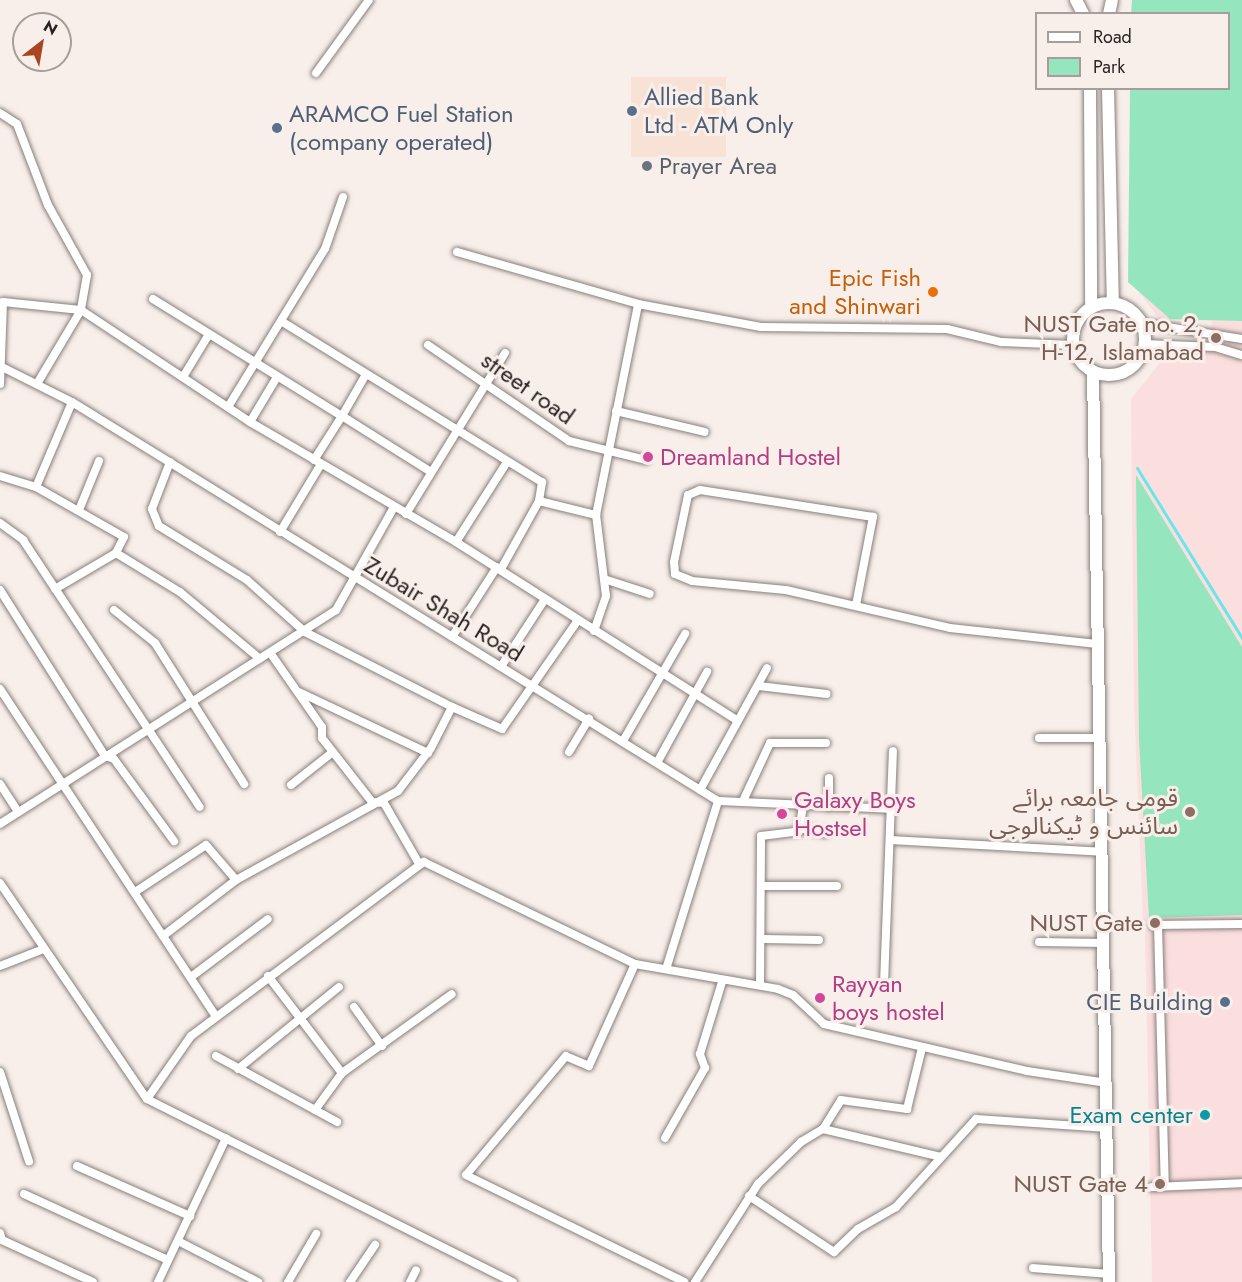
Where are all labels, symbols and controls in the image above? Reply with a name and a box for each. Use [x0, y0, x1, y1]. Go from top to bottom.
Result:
north arrow [12, 12, 72, 72]
legend [1035, 12, 1230, 90]
text: N [39, 15, 62, 41]
text: Road [1093, 24, 1132, 50]
text: Park [1093, 54, 1125, 80]
place label: Allied Bank Ltd - ATM Only [644, 83, 793, 139]
place label: ARAMCO Fuel Station (company operated) [289, 100, 514, 156]
marker: Allied Bank Ltd - ATM Only [625, 104, 639, 118]
marker: ARAMCO Fuel Station (company operated) [270, 121, 284, 135]
place label: Prayer Area [659, 152, 777, 180]
marker: Prayer Area [640, 159, 654, 173]
place label: Epic Fish and Shinwari [789, 264, 921, 320]
marker: Epic Fish and Shinwari [926, 285, 940, 299]
place label: NUST Gate no. 2, H-12, Islamabad [1023, 310, 1204, 366]
marker: NUST Gate no. 2, H-12, Islamabad [1209, 331, 1223, 345]
street label: street road [476, 345, 580, 431]
place label: Dreamland Hostel [660, 443, 841, 471]
marker: Dreamland Hostel [641, 450, 655, 464]
street label: Zubair Shah Road [359, 550, 529, 668]
place label: قومی جامعہ برائے سائنس و ٹیکنالوجی [989, 784, 1178, 840]
place label: Galaxy Boys Hostsel [794, 786, 916, 842]
marker: قومی جامعہ برائے سائنس و ٹیکنالوجی [1183, 805, 1197, 819]
marker: Galaxy Boys Hostsel [775, 807, 789, 821]
place label: NUST Gate [1030, 909, 1143, 937]
marker: NUST Gate [1148, 916, 1162, 930]
place label: Rayyan boys hostel [832, 970, 945, 1026]
place label: CIE Building [1086, 988, 1213, 1016]
marker: Rayyan boys hostel [813, 991, 827, 1005]
marker: CIE Building [1218, 995, 1232, 1009]
place label: Exam center [1069, 1101, 1193, 1129]
marker: Exam center [1198, 1108, 1212, 1122]
place label: NUST Gate 4 [1013, 1170, 1148, 1198]
marker: NUST Gate 4 [1153, 1177, 1167, 1191]

